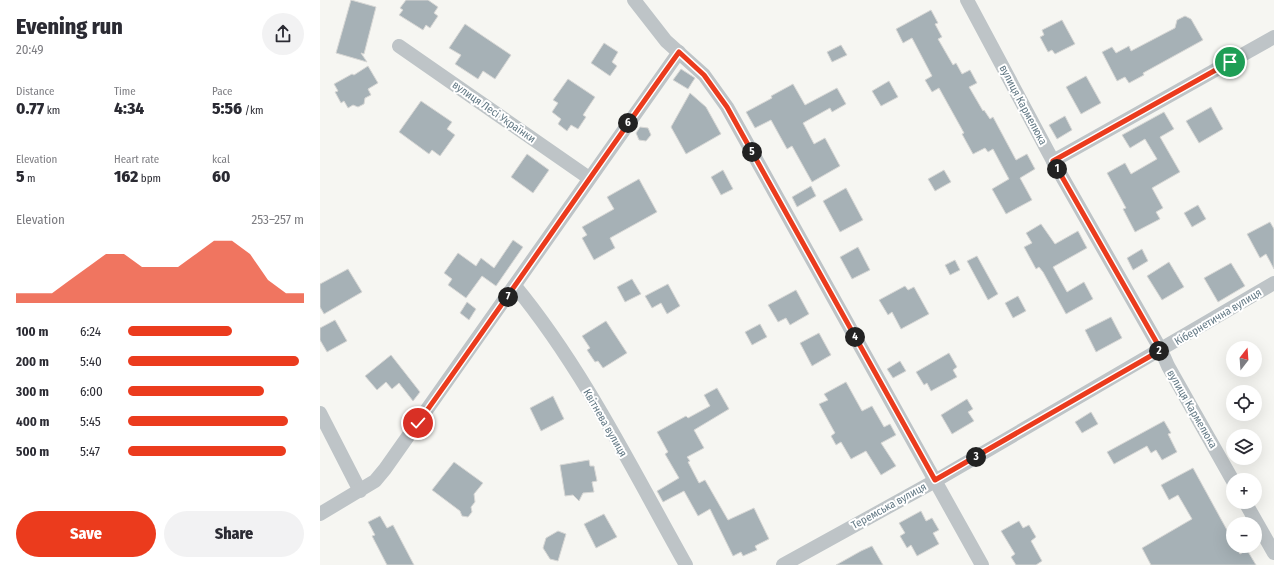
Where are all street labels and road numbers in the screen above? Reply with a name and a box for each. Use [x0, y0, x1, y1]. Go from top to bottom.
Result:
street label: вулиця Кармелюка [996, 63, 1050, 147]
street label: вулиця Лесі Українки [450, 78, 538, 146]
street label: Кібернетична вулиця [1172, 286, 1264, 348]
street label: вулиця Кармелюка [1164, 367, 1220, 451]
street label: Квітнева вулиця [580, 387, 630, 459]
street label: Теремська вулиця [849, 480, 929, 532]

